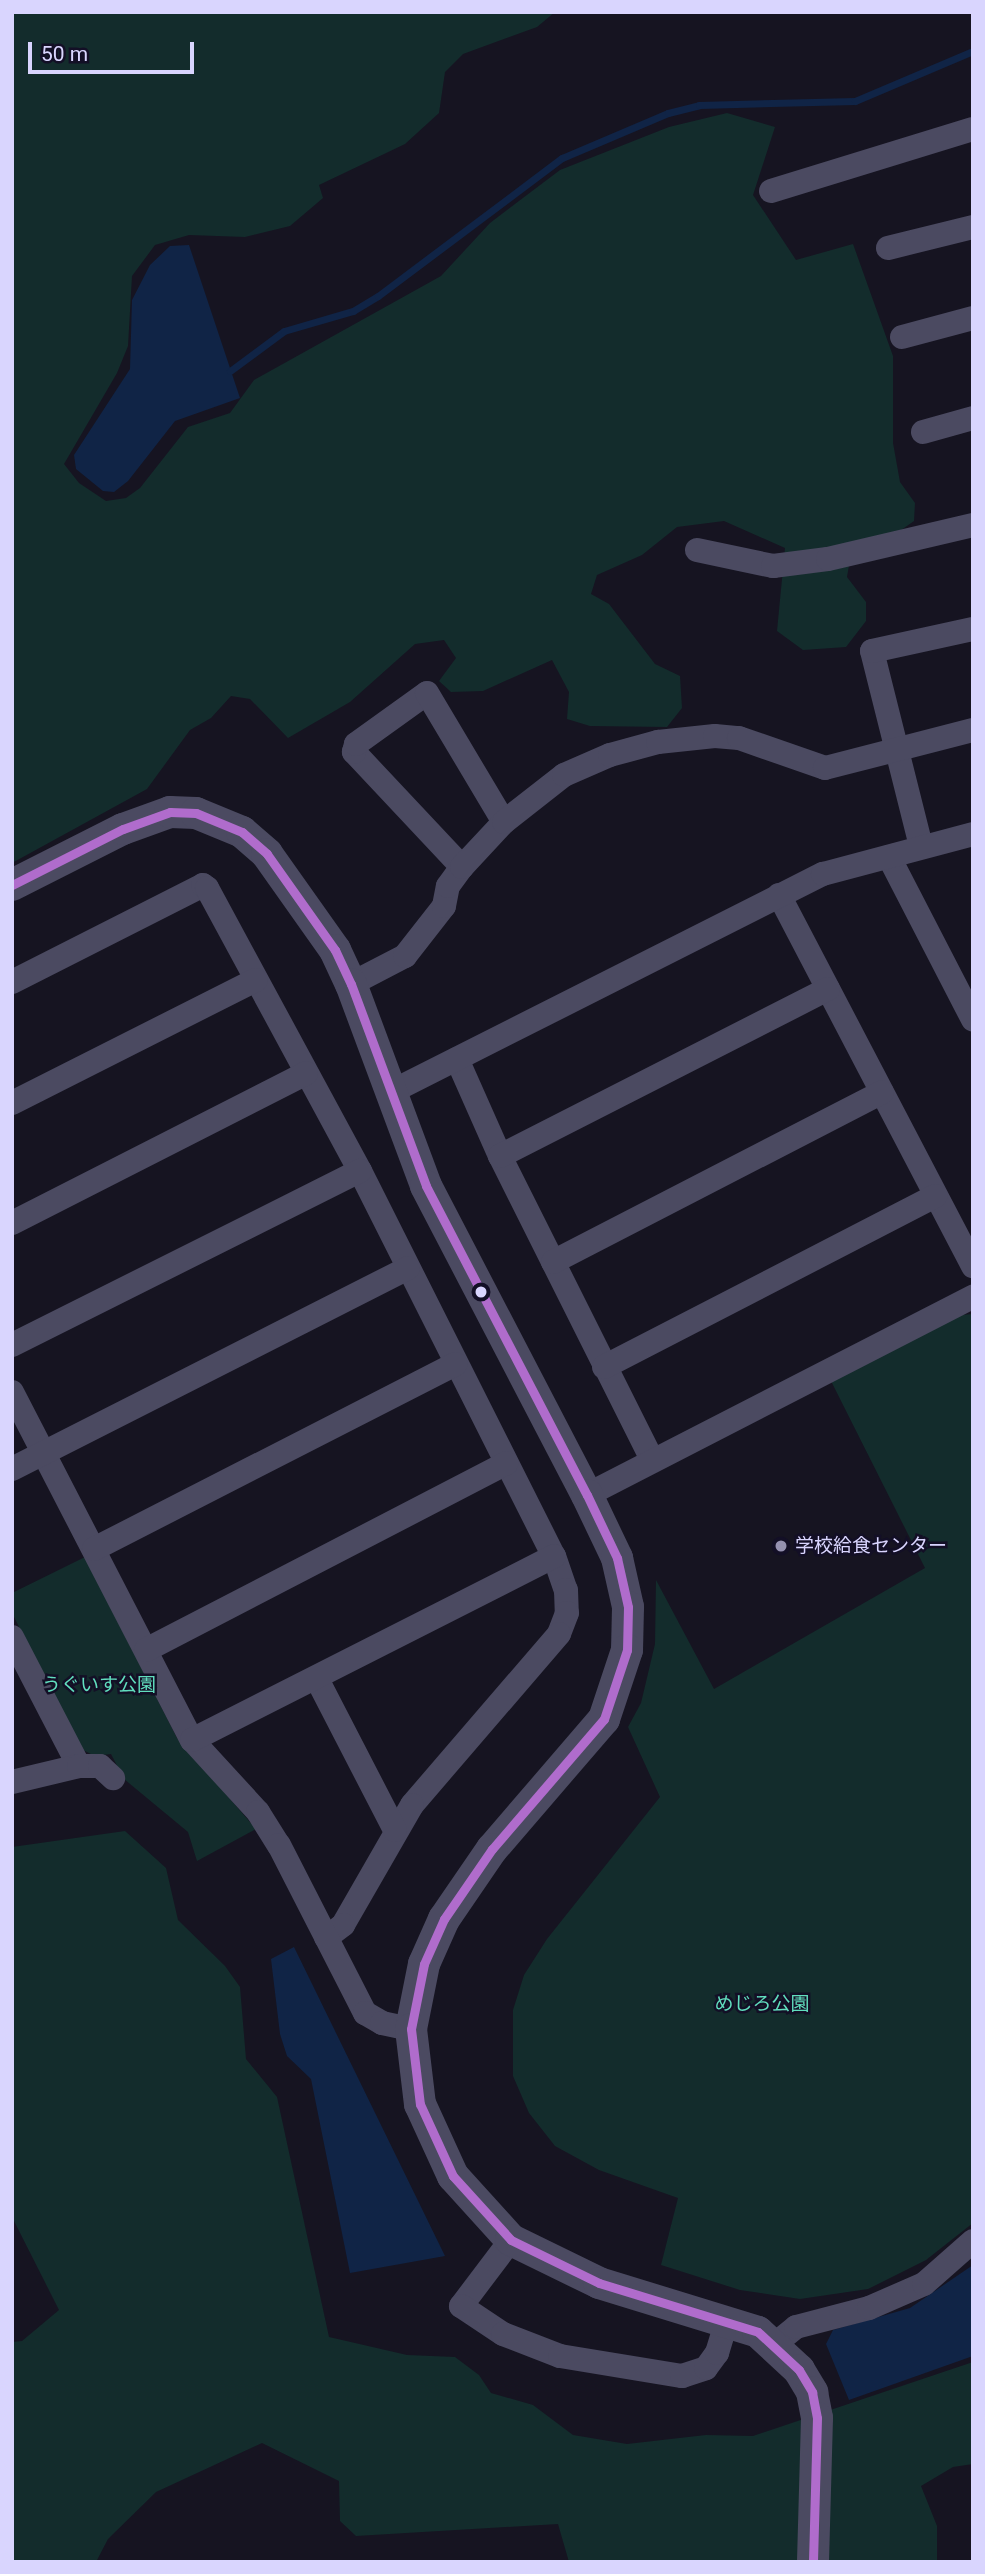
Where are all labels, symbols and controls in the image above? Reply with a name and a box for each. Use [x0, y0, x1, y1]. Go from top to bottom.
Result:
scale bar [32, 28, 198, 72]
text: 50 m [41, 42, 88, 66]
unlabelled marker [474, 1285, 488, 1299]
place label: 学校給食センター [795, 1535, 947, 1557]
marker: 学校給食センター [773, 1538, 789, 1554]
park label: うぐいす公園 [42, 1674, 156, 1696]
park label: めじろ公園 [715, 1993, 809, 2015]

